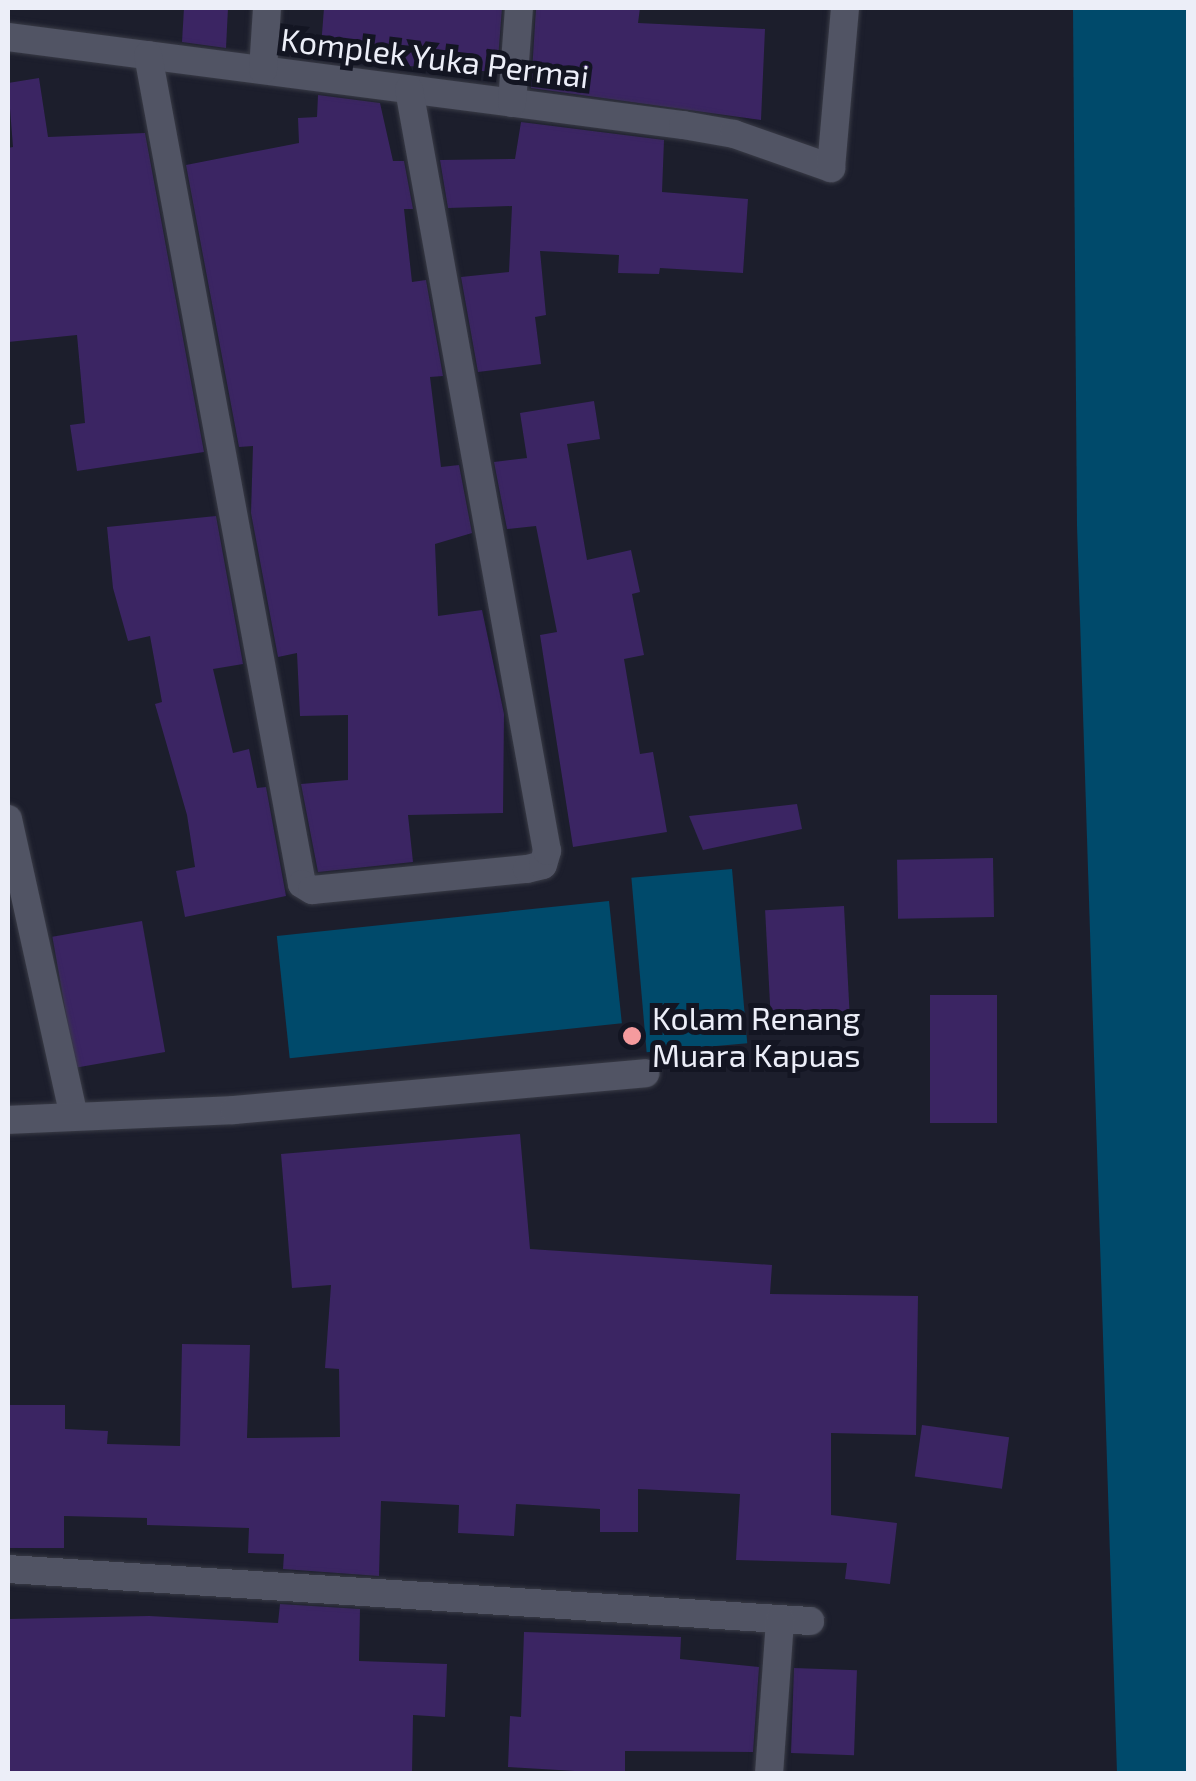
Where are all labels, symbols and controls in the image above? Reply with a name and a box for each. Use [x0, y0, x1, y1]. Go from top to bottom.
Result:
street label: Komplek Yuka Permai [278, 19, 592, 95]
place label: Kolam Renang Muara Kapuas [652, 999, 861, 1074]
marker: Kolam Renang Muara Kapuas [621, 1025, 643, 1047]

